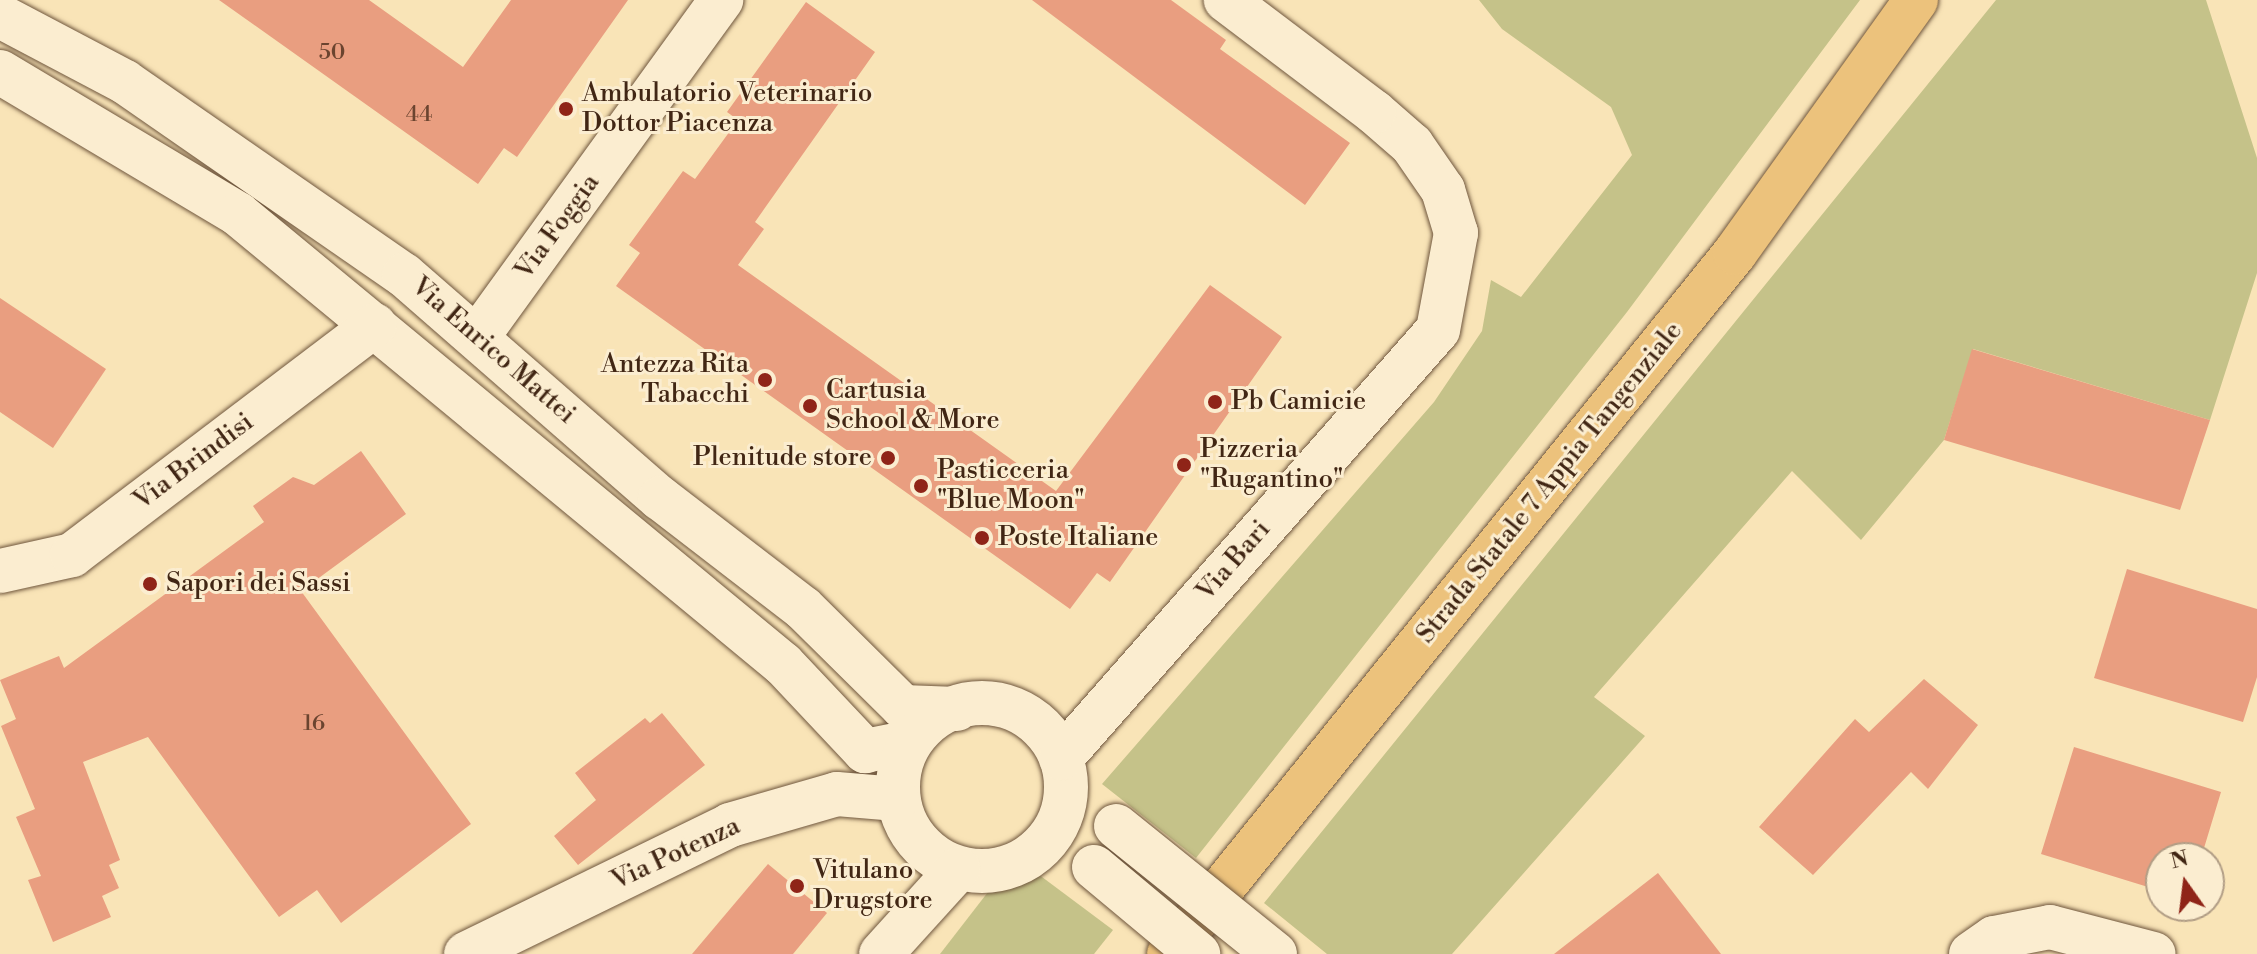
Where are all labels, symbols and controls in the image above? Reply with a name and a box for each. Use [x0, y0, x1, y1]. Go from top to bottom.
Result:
house number: 50 [319, 40, 345, 66]
place label: Ambulatorio Veterinario Dottor Piacenza [582, 78, 872, 140]
marker: Ambulatorio Veterinario Dottor Piacenza [557, 100, 575, 118]
house number: 44 [406, 102, 432, 128]
street label: Via Foggia [509, 168, 607, 286]
street label: Via Enrico Mattei [405, 271, 581, 431]
street label: Strada Statale 7 Appia Tangenziale [1411, 316, 1689, 650]
place label: Antezza Rita Tabacchi [601, 349, 749, 410]
marker: Antezza Rita Tabacchi [756, 371, 774, 389]
place label: Cartusia School & More [826, 375, 1000, 436]
place label: Pb Camicie [1231, 386, 1366, 418]
marker: Pb Camicie [1206, 393, 1224, 411]
marker: Cartusia School & More [801, 397, 819, 415]
street label: Via Brindisi [128, 407, 260, 517]
place label: Pizzeria "Rugantino" [1200, 434, 1343, 496]
place label: Plenitude store [693, 442, 872, 474]
marker: Plenitude store [879, 449, 897, 467]
place label: Pasticceria "Blue Moon" [937, 455, 1085, 516]
marker: Pizzeria "Rugantino" [1175, 456, 1193, 474]
marker: Pasticceria "Blue Moon" [912, 477, 930, 495]
street label: Via Bari [1191, 515, 1277, 607]
place label: Poste Italiane [998, 522, 1158, 554]
marker: Poste Italiane [973, 529, 991, 547]
place label: Sapori dei Sassi [166, 568, 351, 600]
marker: Sapori dei Sassi [141, 575, 159, 593]
house number: 16 [303, 711, 325, 737]
street label: Via Potenza [607, 811, 745, 897]
north arrow [2145, 842, 2225, 922]
text: N [2168, 845, 2191, 875]
place label: Vitulano Drugstore [813, 855, 933, 916]
marker: Vitulano Drugstore [788, 877, 806, 895]

